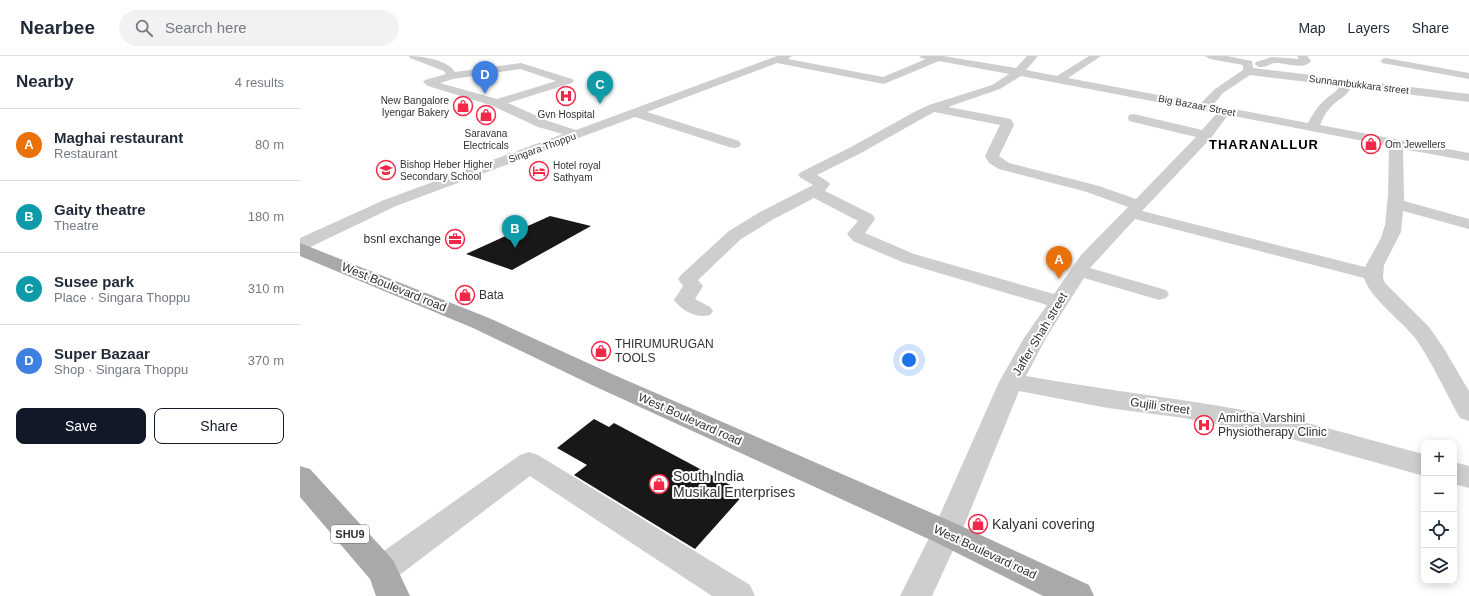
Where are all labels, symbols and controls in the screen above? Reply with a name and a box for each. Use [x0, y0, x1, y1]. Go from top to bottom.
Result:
search box [119, 10, 399, 46]
text: Nearbee [20, 17, 95, 38]
icon: search [133, 17, 155, 39]
text: Search here [165, 19, 247, 36]
text: Map [1298, 20, 1326, 36]
text: Layers [1348, 20, 1390, 36]
text: Share [1412, 20, 1449, 36]
pin: D [472, 61, 498, 94]
pin: C [587, 71, 613, 104]
text: Nearby [16, 72, 74, 91]
street label: Sunnambukkara street [1308, 73, 1410, 96]
text: 4 results [235, 75, 284, 90]
hospital icon: Gvn Hospital [555, 85, 577, 107]
street label: Big Bazaar Street [1157, 93, 1237, 118]
place label: New Bangalore Iyengar Bakery [381, 95, 449, 118]
shop icon: New Bangalore Iyengar Bakery [452, 95, 474, 117]
shop icon: Saravana Electricals [475, 104, 497, 126]
place label: Gvn Hospital [537, 109, 595, 120]
place label: Saravana Electricals [463, 128, 509, 151]
text: Maghai restaurant [54, 129, 183, 146]
street label: Singara Thoppu [507, 130, 577, 165]
shop icon: Om Jewellers [1360, 133, 1382, 155]
text: A [24, 137, 34, 152]
text: 80 m [255, 137, 284, 152]
district label: THARANALLUR [1209, 137, 1319, 152]
place label: Om Jewellers [1385, 139, 1446, 150]
text: Restaurant [54, 146, 118, 161]
school or university icon: Bishop Heber Higher Secondary School [375, 159, 397, 181]
place label: Bishop Heber Higher Secondary School [400, 159, 493, 182]
hotel icon: Hotel royal Sathyam [528, 160, 550, 182]
place label: Hotel royal Sathyam [553, 160, 601, 183]
text: Gaity theatre [54, 201, 146, 218]
text: B [24, 209, 34, 224]
text: 180 m [248, 209, 284, 224]
pin: B [502, 215, 528, 248]
text: Theatre [54, 218, 99, 233]
office icon: bsnl exchange [444, 228, 466, 250]
place label: bsnl exchange [364, 232, 441, 246]
pin: A [1046, 246, 1072, 279]
street label: West Boulevard road [340, 260, 448, 314]
text: Susee park [54, 273, 134, 290]
text: C [24, 281, 34, 296]
text: 310 m [248, 281, 284, 296]
shop icon: Bata [454, 284, 476, 306]
place label: Bata [479, 288, 504, 302]
street label: Jaffer Shah street [1010, 289, 1071, 378]
text: Place · Singara Thoppu [54, 290, 190, 305]
place label: THIRUMURUGAN TOOLS [615, 337, 714, 365]
shop icon: THIRUMURUGAN TOOLS [590, 340, 612, 362]
text: Super Bazaar [54, 345, 150, 362]
your location [899, 350, 919, 370]
text: D [24, 353, 34, 368]
text: 370 m [248, 353, 284, 368]
text: Shop · Singara Thoppu [54, 362, 188, 377]
street label: West Boulevard road [636, 390, 744, 448]
street label: Gujili street [1129, 395, 1191, 417]
button: Save [16, 408, 146, 444]
button: Share [154, 408, 284, 444]
place label: Amirtha Varshini Physiotherapy Clinic [1218, 411, 1327, 439]
hospital icon: Amirtha Varshini Physiotherapy Clinic [1193, 414, 1215, 436]
map controls [1421, 440, 1457, 584]
button: + [1421, 440, 1457, 476]
place label: South India Musikal Enterprises [673, 468, 795, 500]
shop icon: South India Musikal Enterprises [648, 473, 670, 495]
button: − [1421, 476, 1457, 512]
button: locate [1421, 512, 1457, 548]
shop icon: Kalyani covering [967, 513, 989, 535]
place label: Kalyani covering [992, 516, 1095, 532]
street label: West Boulevard road [931, 522, 1039, 582]
road number: SHU9 [331, 525, 369, 543]
button: layers [1421, 548, 1457, 584]

